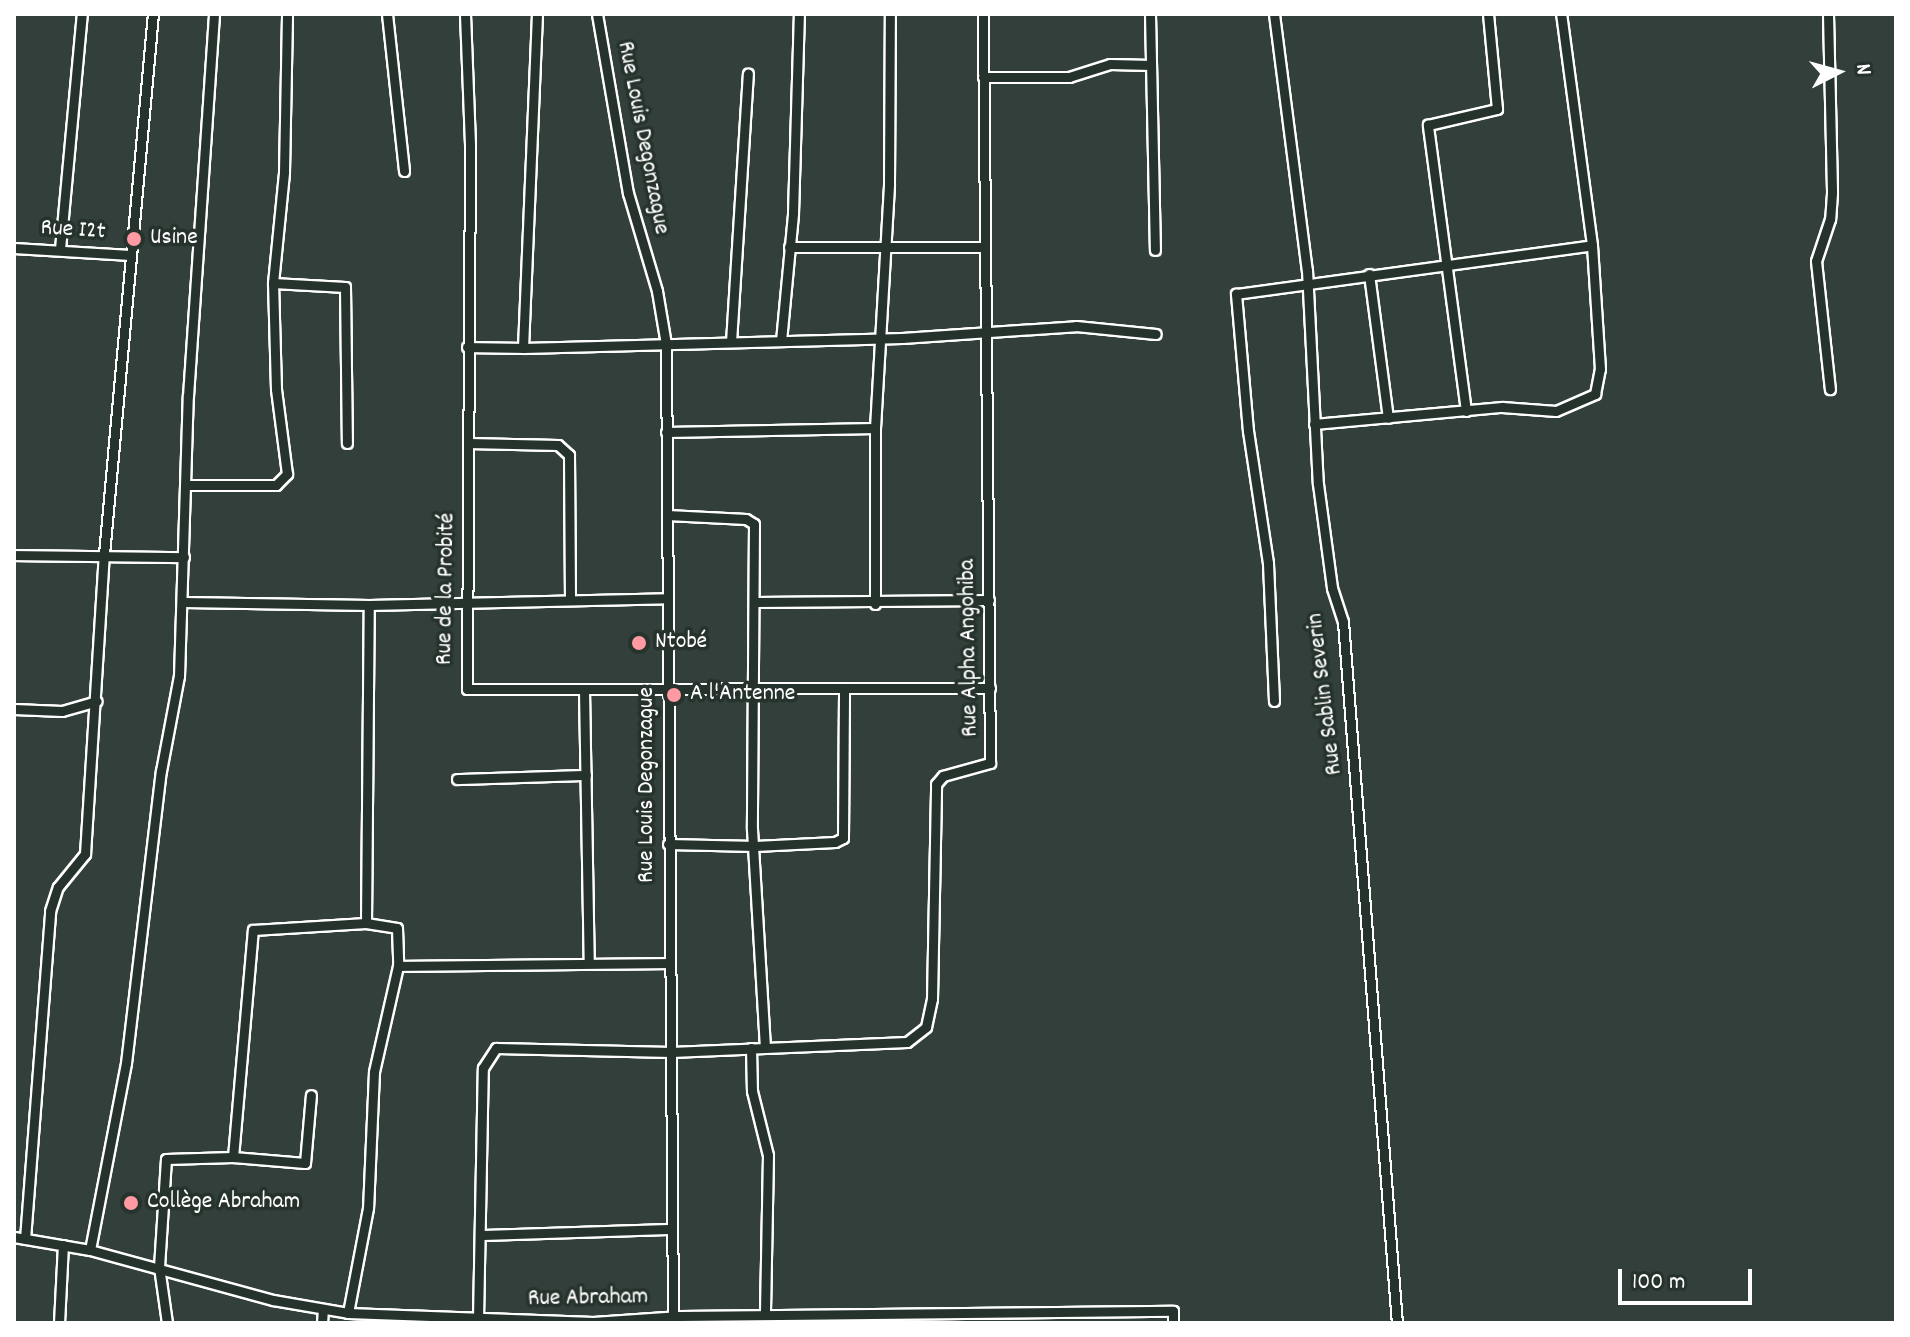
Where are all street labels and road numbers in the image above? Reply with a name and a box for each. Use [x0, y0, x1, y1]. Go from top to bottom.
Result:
street label: Rue Louis Degonzague [609, 39, 675, 237]
street label: Rue I2t [40, 214, 106, 248]
street label: Rue de la Probité [431, 513, 463, 665]
street label: Rue Alpha Angohiba [954, 559, 986, 737]
street label: Rue Sablin Severin [1302, 611, 1350, 777]
street label: Rue Louis Degonzague [634, 687, 662, 883]
street label: Rue Abraham [528, 1284, 648, 1314]

